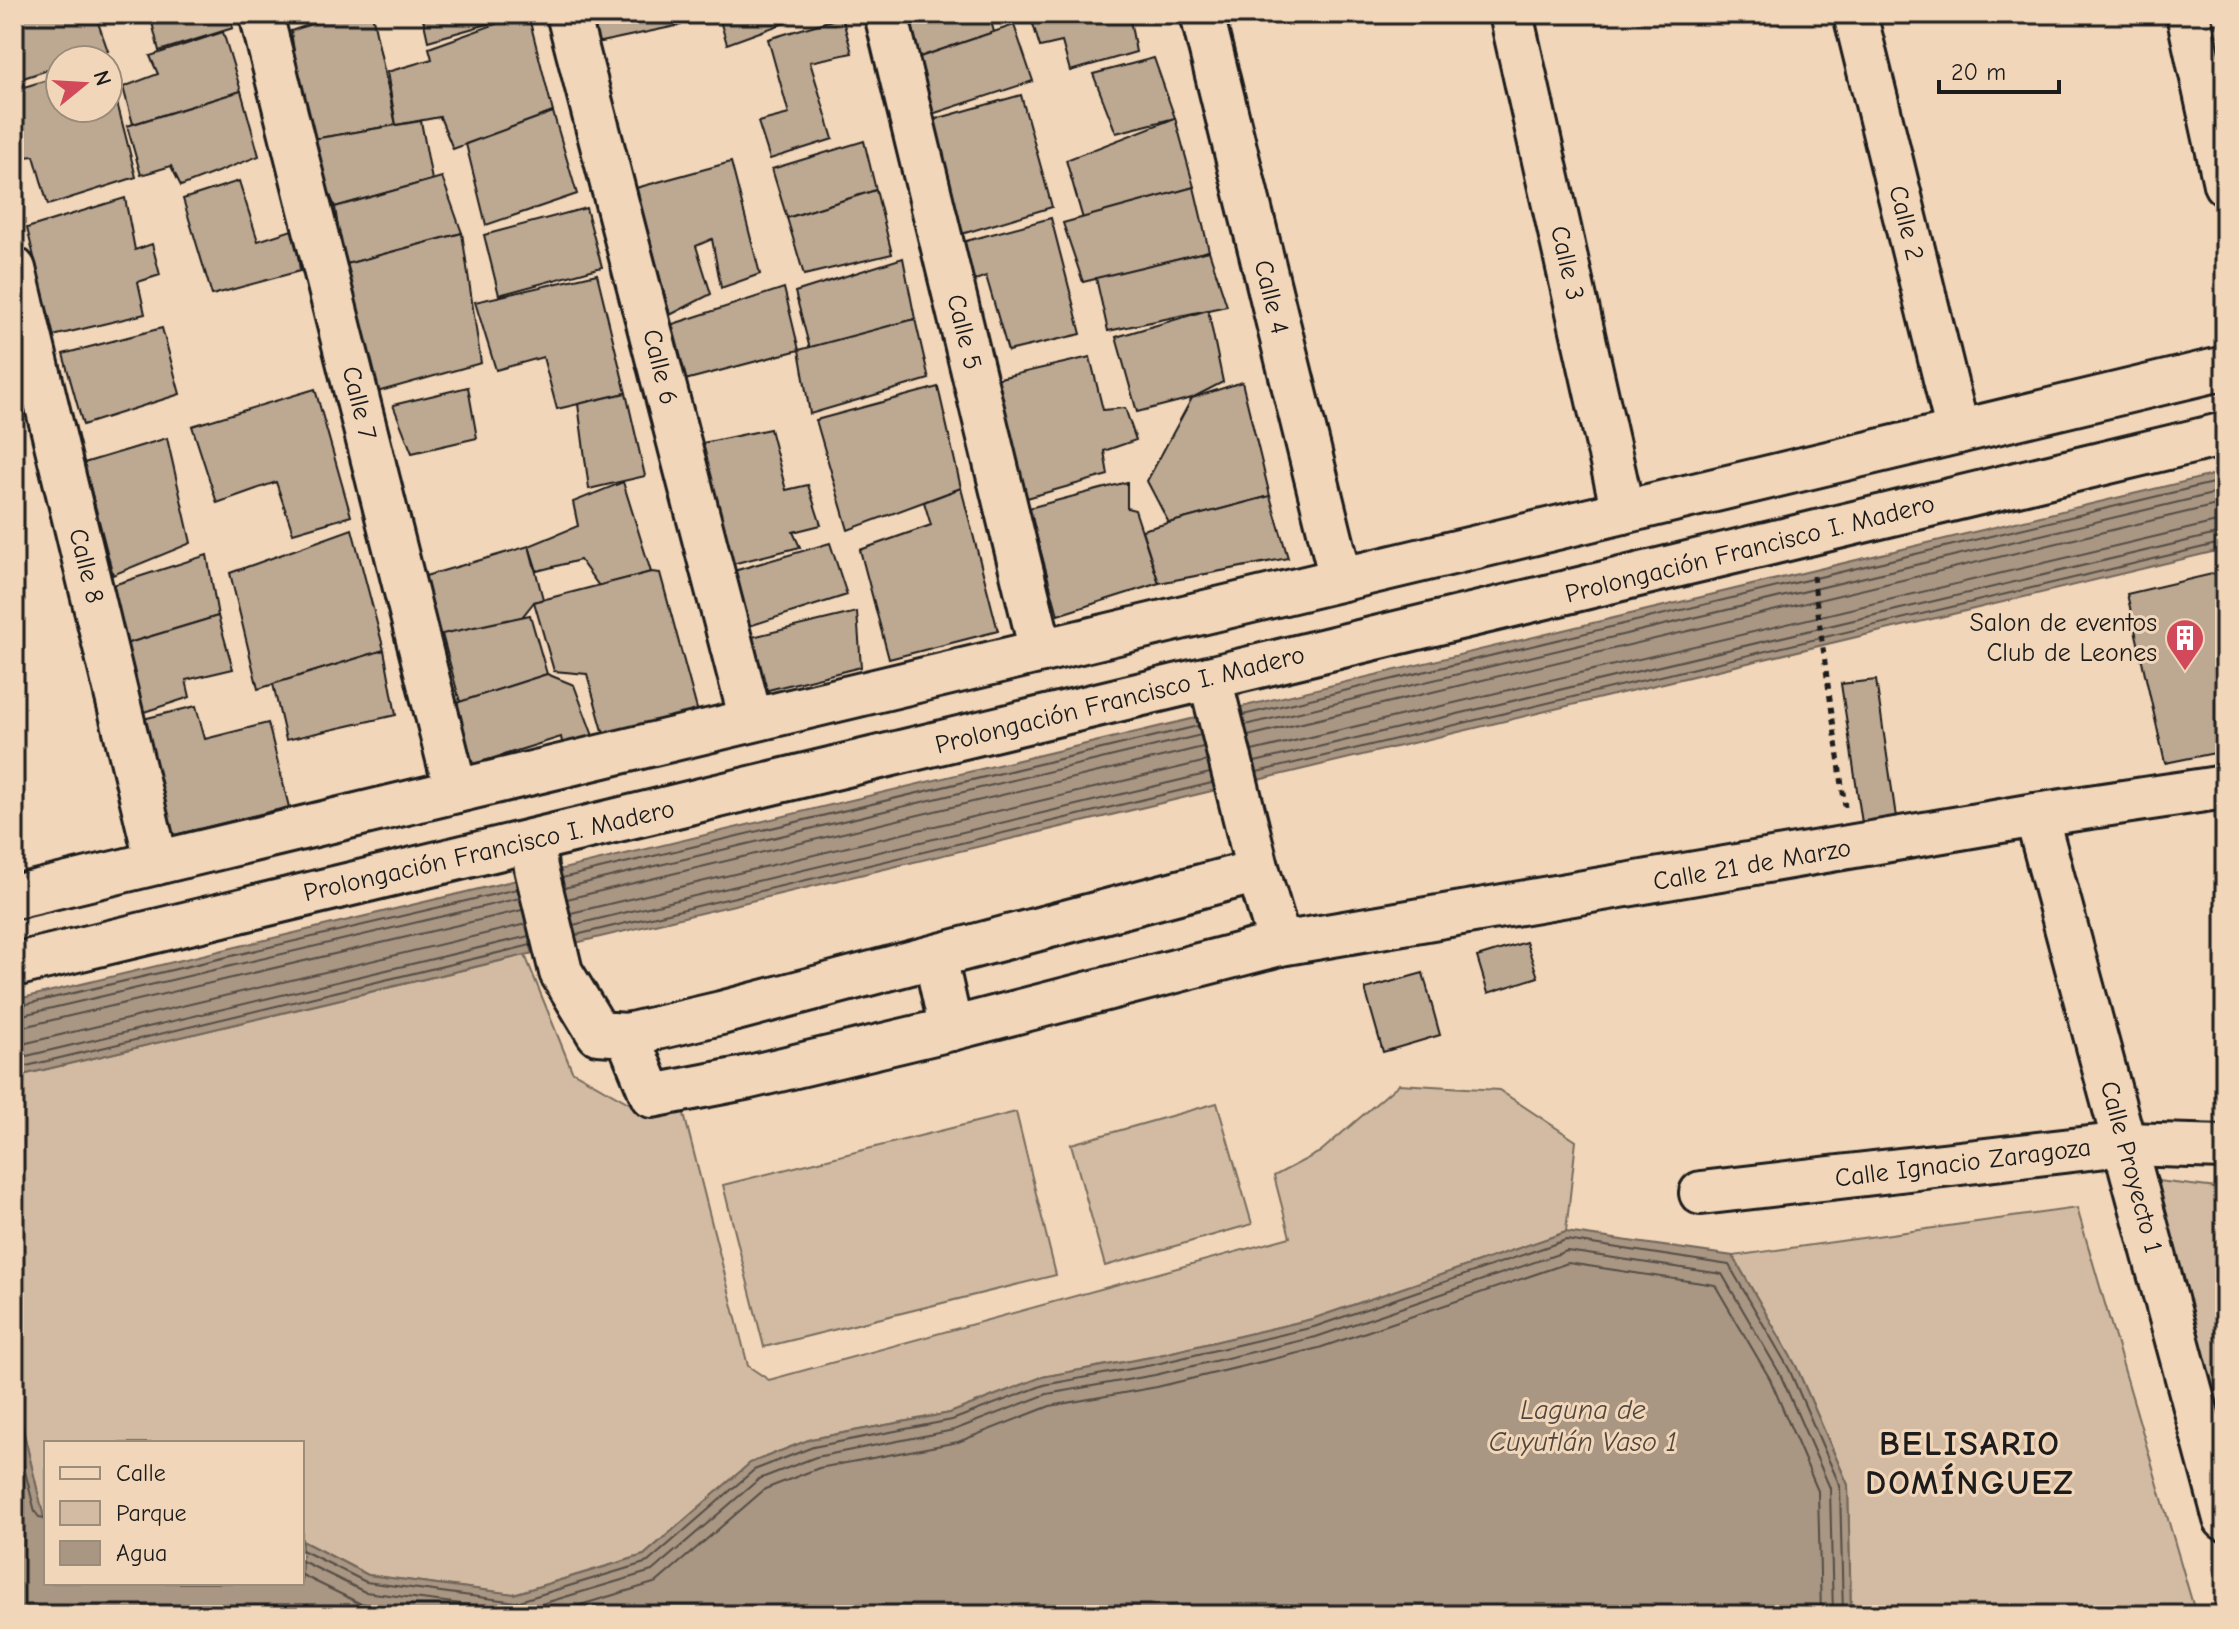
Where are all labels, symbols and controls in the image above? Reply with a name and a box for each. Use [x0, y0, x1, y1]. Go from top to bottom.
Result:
north arrow [44, 44, 124, 124]
scale bar [1939, 44, 2059, 94]
text: 20 m [1951, 58, 2006, 86]
text: N [87, 67, 117, 89]
street label: Calle 2 [1882, 182, 1930, 264]
street label: Calle 3 [1544, 223, 1590, 303]
street label: Calle 4 [1247, 257, 1295, 337]
street label: Calle 5 [940, 291, 988, 373]
street label: Calle 6 [636, 326, 684, 408]
street label: Calle 7 [335, 363, 383, 443]
street label: Prolongación Francisco I. Madero [1562, 489, 1938, 609]
street label: Calle 8 [62, 526, 110, 606]
place label: Salon de eventos Club de Leones [1969, 608, 2157, 668]
building icon: Salon de eventos Club de Leones [2164, 617, 2206, 672]
street label: Prolongación Francisco I. Madero [932, 640, 1308, 760]
street label: Prolongación Francisco I. Madero [301, 794, 677, 908]
street label: Calle 21 de Marzo [1651, 833, 1853, 897]
street label: Calle Proyecto 1 [2094, 1078, 2168, 1256]
street label: Calle Ignacio Zaragoza [1833, 1132, 2093, 1194]
water label: Laguna de Cuyutlán Vaso 1 [1489, 1394, 1677, 1458]
district label: BELISARIO DOMÍNGUEZ [1865, 1424, 2075, 1503]
legend [44, 1441, 304, 1585]
text: Calle [116, 1459, 166, 1487]
text: Parque [116, 1499, 187, 1527]
text: Agua [116, 1539, 167, 1567]

